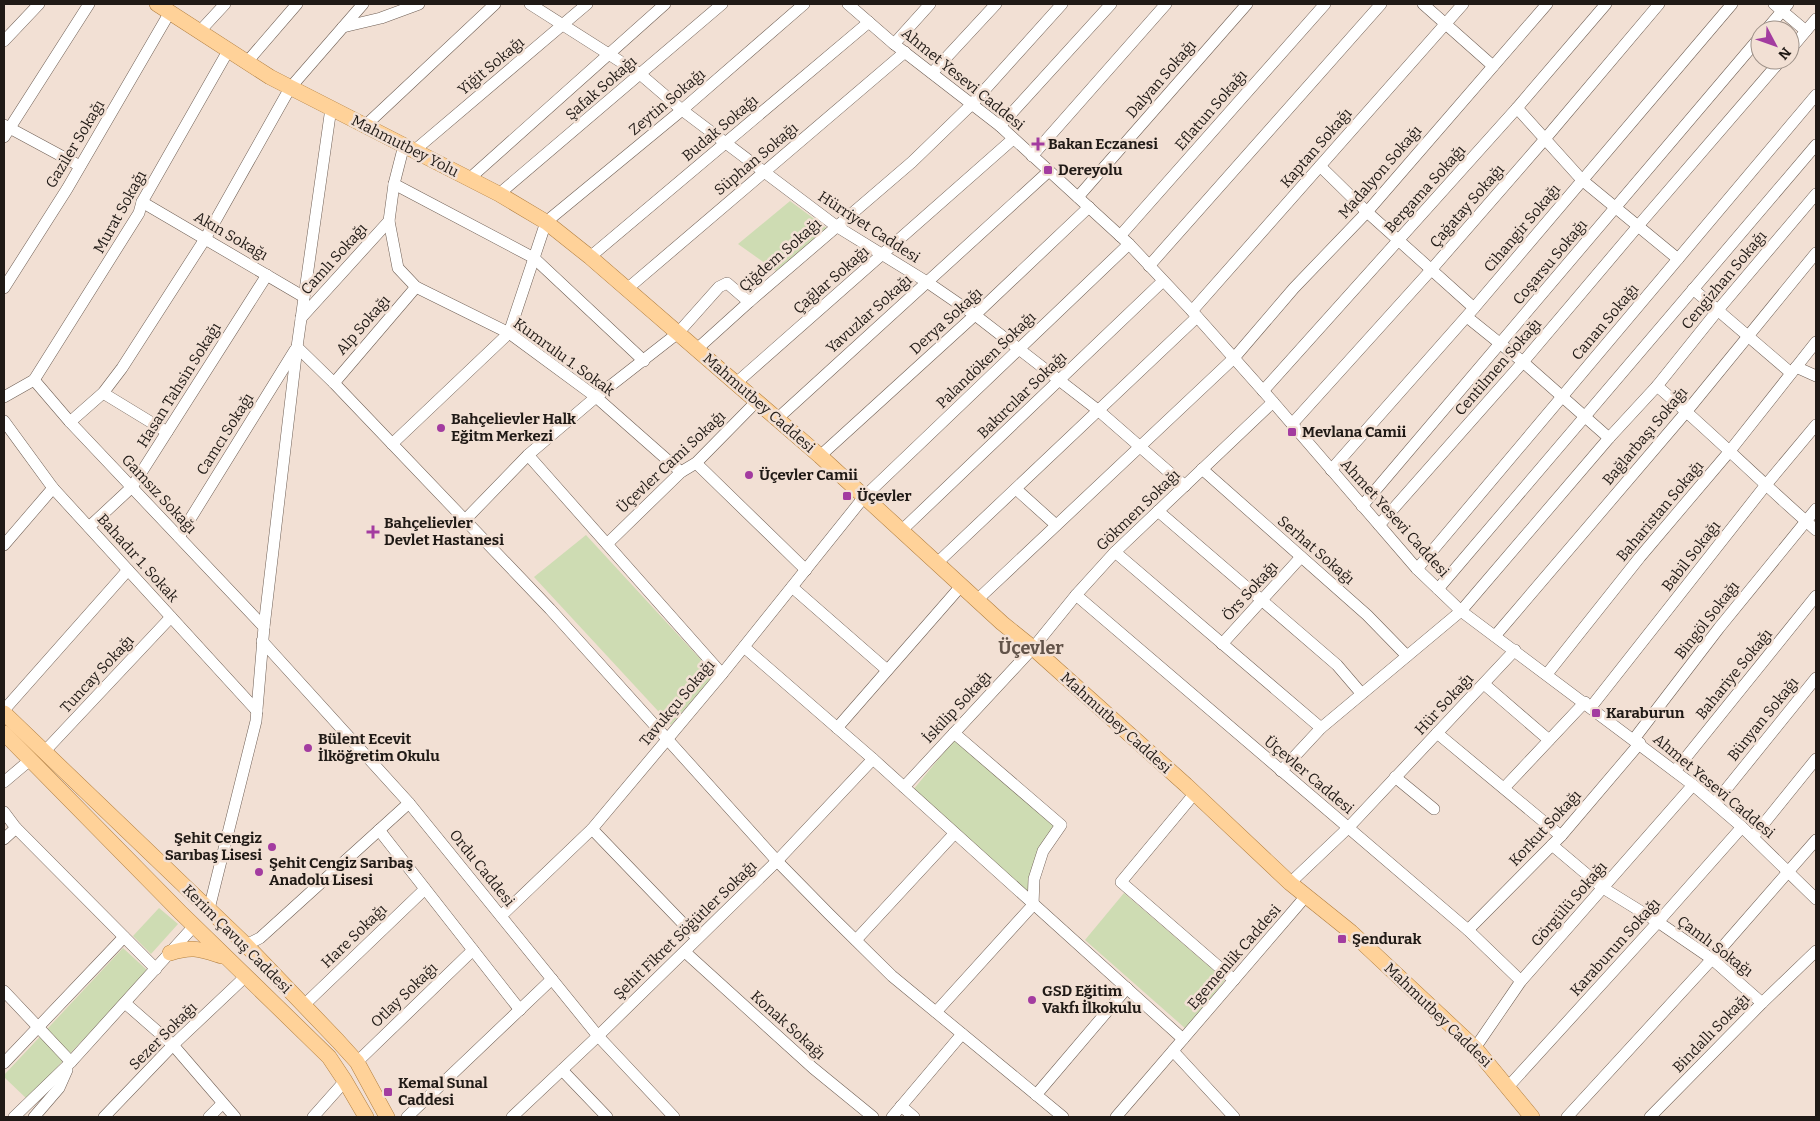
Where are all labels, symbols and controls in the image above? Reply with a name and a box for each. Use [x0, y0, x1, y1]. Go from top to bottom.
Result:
north arrow [1750, 20, 1800, 70]
street label: Ahmet Yesevi Caddesi [898, 24, 1029, 134]
street label: Yiğit Sokağı [454, 33, 528, 99]
street label: Dalyan Sokağı [1122, 36, 1200, 122]
text: N [1774, 44, 1794, 63]
street label: Şafak Sokağı [562, 52, 641, 124]
street label: Zeytin Sokağı [625, 65, 709, 139]
street label: Eflatun Sokağı [1171, 66, 1251, 154]
street label: Budak Sokağı [678, 91, 762, 165]
street label: Gaziler Sokağı [42, 96, 109, 191]
street label: Kaptan Sokağı [1277, 104, 1356, 191]
street label: Mahmutbey Yolu [348, 111, 462, 181]
street label: Süphan Sokağı [711, 119, 802, 199]
street label: Madalyon Sokağı [1335, 121, 1426, 222]
place label: Bakan Eczanesi [1048, 135, 1158, 153]
marker: Bakan Eczanesi [1032, 138, 1044, 150]
street label: Bergama Sokağı [1381, 141, 1470, 237]
street label: Çağatay Sokağı [1426, 160, 1508, 251]
place label: Dereyolu [1058, 161, 1123, 179]
marker: Dereyolu [1042, 164, 1054, 176]
street label: Murat Sokağı [90, 167, 150, 257]
street label: Cihangir Sokağı [1480, 180, 1564, 276]
street label: Hürriyet Caddesi [815, 187, 924, 267]
street label: Akın Sokağı [191, 208, 271, 265]
street label: Çiğdem Sokağı [735, 214, 825, 295]
street label: Coşarsu Sokağı [1509, 215, 1591, 308]
street label: Camlı Sokağı [297, 219, 371, 298]
street label: Cengizhan Sokağı [1678, 227, 1771, 333]
street label: Çağlar Sokağı [790, 242, 873, 318]
street label: Yavuzlar Sokağı [823, 271, 916, 357]
street label: Canan Sokağı [1568, 280, 1642, 364]
street label: Derya Sokağı [906, 284, 986, 358]
street label: Alp Sokağı [332, 291, 394, 358]
street label: Palandöken Sokağı [933, 308, 1040, 412]
street label: Kumrulu 1. Sokak [510, 314, 619, 400]
street label: Centilmen Sokağı [1451, 314, 1545, 419]
street label: Hasan Tahsin Sokağı [133, 319, 225, 451]
street label: Bakırcılar Sokağı [974, 348, 1071, 442]
street label: Mahmutbey Caddesi [699, 350, 819, 457]
street label: Bağlarbaşı Sokağı [1599, 383, 1692, 489]
street label: Camcı Sokağı [193, 389, 258, 478]
street label: Üçevler Cami Sokağı [613, 407, 729, 517]
place label: Bahçelievler Halk Eğitm Merkezi [451, 410, 576, 445]
marker: Bahçelievler Halk Eğitm Merkezi [435, 422, 447, 434]
place label: Mevlana Camii [1302, 423, 1407, 441]
marker: Mevlana Camii [1286, 426, 1298, 438]
street label: Gamsız Sokağı [118, 451, 201, 538]
street label: Ahmet Yesevi Caddesi [1337, 455, 1453, 581]
street label: Baharistan Sokağı [1613, 457, 1708, 565]
street label: Gökmen Sokağı [1092, 465, 1184, 554]
place label: Üçevler Camii [759, 466, 858, 484]
marker: Üçevler Camii [743, 469, 755, 481]
place label: Üçevler [857, 487, 912, 505]
marker: Üçevler [841, 490, 853, 502]
street label: Bahadır 1. Sokak [94, 510, 183, 606]
street label: Serhat Sokağı [1274, 512, 1358, 589]
place label: Bahçelievler Devlet Hastanesi [384, 514, 504, 549]
street label: Babil Sokağı [1658, 517, 1724, 595]
marker: Bahçelievler Devlet Hastanesi [366, 525, 380, 539]
street label: Örs Sokağı [1219, 557, 1282, 624]
street label: Bingöl Sokağı [1671, 577, 1743, 663]
street label: Bahariye Sokağı [1692, 625, 1776, 723]
street label: Tuncay Sokağı [56, 631, 138, 717]
district label: Üçevler [998, 637, 1064, 659]
street label: Tavukçu Sokağı [636, 656, 719, 750]
street label: İskilip Sokağı [919, 667, 995, 747]
street label: Mahmutbey Caddesi [1057, 669, 1175, 778]
street label: Hür Sokağı [1411, 669, 1477, 738]
street label: Bünyan Sokağı [1724, 673, 1803, 764]
place label: Karaburun [1606, 704, 1685, 722]
marker: Karaburun [1590, 707, 1602, 719]
place label: Bülent Ecevit İlköğretim Okulu [318, 730, 440, 765]
street label: Ahmet Yesevi Caddesi [1650, 730, 1779, 842]
street label: Üçevler Caddesi [1261, 732, 1358, 818]
marker: Bülent Ecevit İlköğretim Okulu [302, 742, 314, 754]
street label: Korkut Sokağı [1505, 786, 1585, 870]
street label: Ordu Caddesi [446, 826, 519, 910]
place label: Şehit Cengiz Sarıbaş Lisesi [165, 829, 262, 864]
marker: Şehit Cengiz Sarıbaş Lisesi [266, 841, 278, 853]
place label: Şehit Cengiz Sarıbaş Anadolu Lisesi [269, 854, 413, 889]
street label: Şehit Fikret Söğütler Sokağı [610, 856, 761, 1003]
street label: Görgülü Sokağı [1527, 857, 1611, 950]
marker: Şehit Cengiz Sarıbaş Anadolu Lisesi [253, 866, 265, 878]
street label: Kerim Çavuş Caddesi [179, 881, 296, 998]
street label: Karaburun Sokağı [1566, 894, 1664, 1000]
street label: Hare Sokağı [318, 900, 391, 972]
street label: Egemenlik Caddesi [1184, 901, 1285, 1013]
street label: Çamlı Sokağı [1674, 912, 1757, 981]
place label: Şendurak [1352, 930, 1421, 948]
marker: Şendurak [1336, 933, 1348, 945]
street label: Otlay Sokağı [367, 958, 441, 1031]
street label: Mahmutbey Caddesi [1381, 959, 1496, 1071]
place label: GSD Eğitim Vakfı İlkokulu [1042, 982, 1142, 1017]
street label: Konak Sokağı [747, 987, 829, 1064]
street label: Bindallı Sokağı [1669, 989, 1754, 1076]
marker: GSD Eğitim Vakfı İlkokulu [1026, 994, 1038, 1006]
street label: Sezer Sokağı [125, 998, 201, 1074]
place label: Kemal Sunal Caddesi [398, 1074, 488, 1109]
marker: Kemal Sunal Caddesi [382, 1086, 394, 1098]

